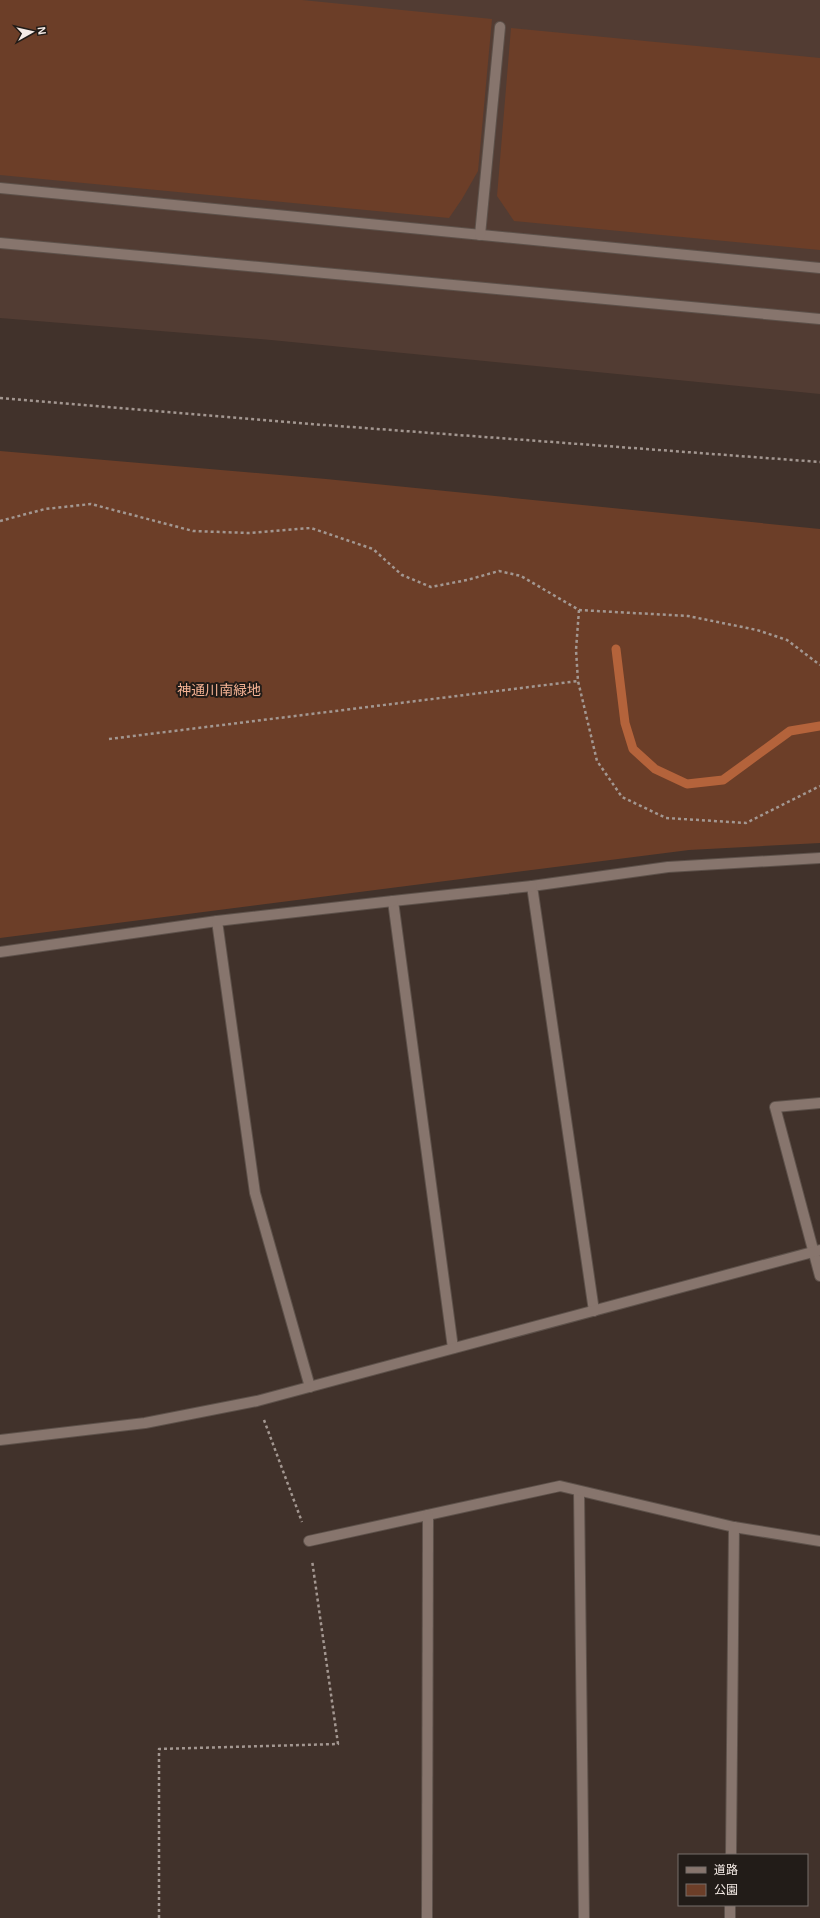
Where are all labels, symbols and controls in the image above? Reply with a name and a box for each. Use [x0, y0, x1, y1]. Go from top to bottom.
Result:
north arrow [12, 12, 52, 52]
text: N [35, 26, 48, 35]
park label: 神通川南緑地 [177, 682, 261, 698]
legend [678, 1854, 808, 1906]
text: 道路 [714, 1863, 738, 1877]
text: 公園 [714, 1883, 738, 1897]

